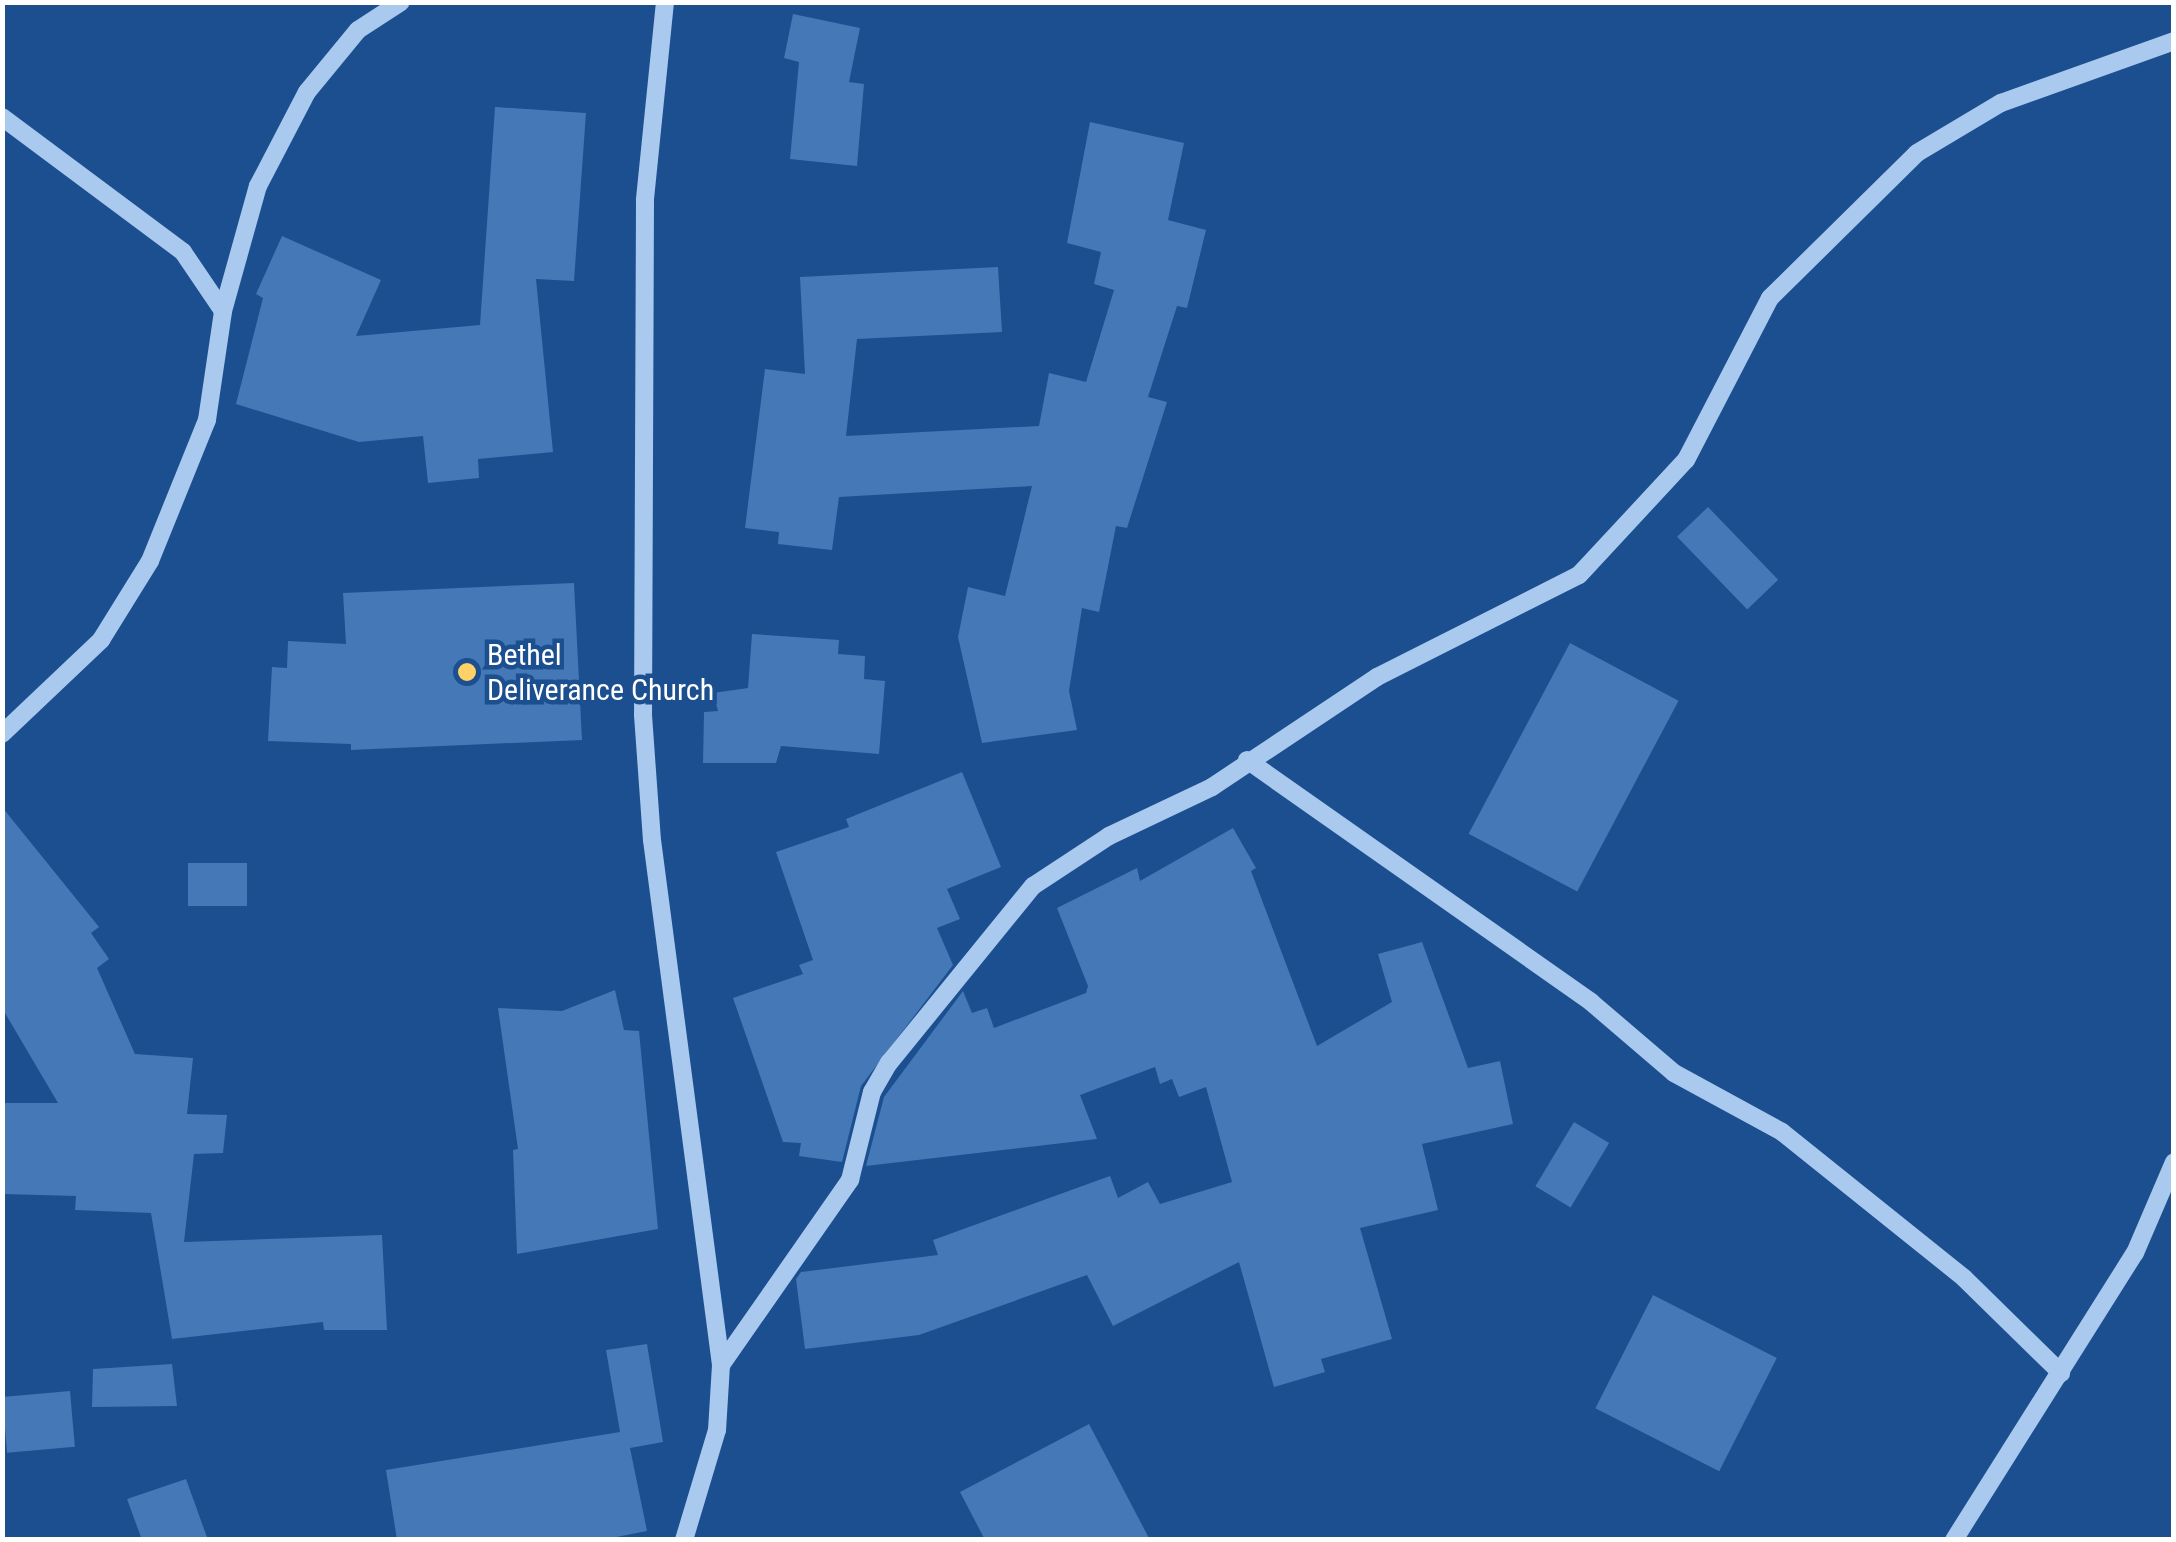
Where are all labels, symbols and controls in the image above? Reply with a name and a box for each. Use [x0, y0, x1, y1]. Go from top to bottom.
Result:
place label: Bethel Deliverance Church [487, 637, 714, 708]
marker: Bethel Deliverance Church [456, 661, 478, 683]

